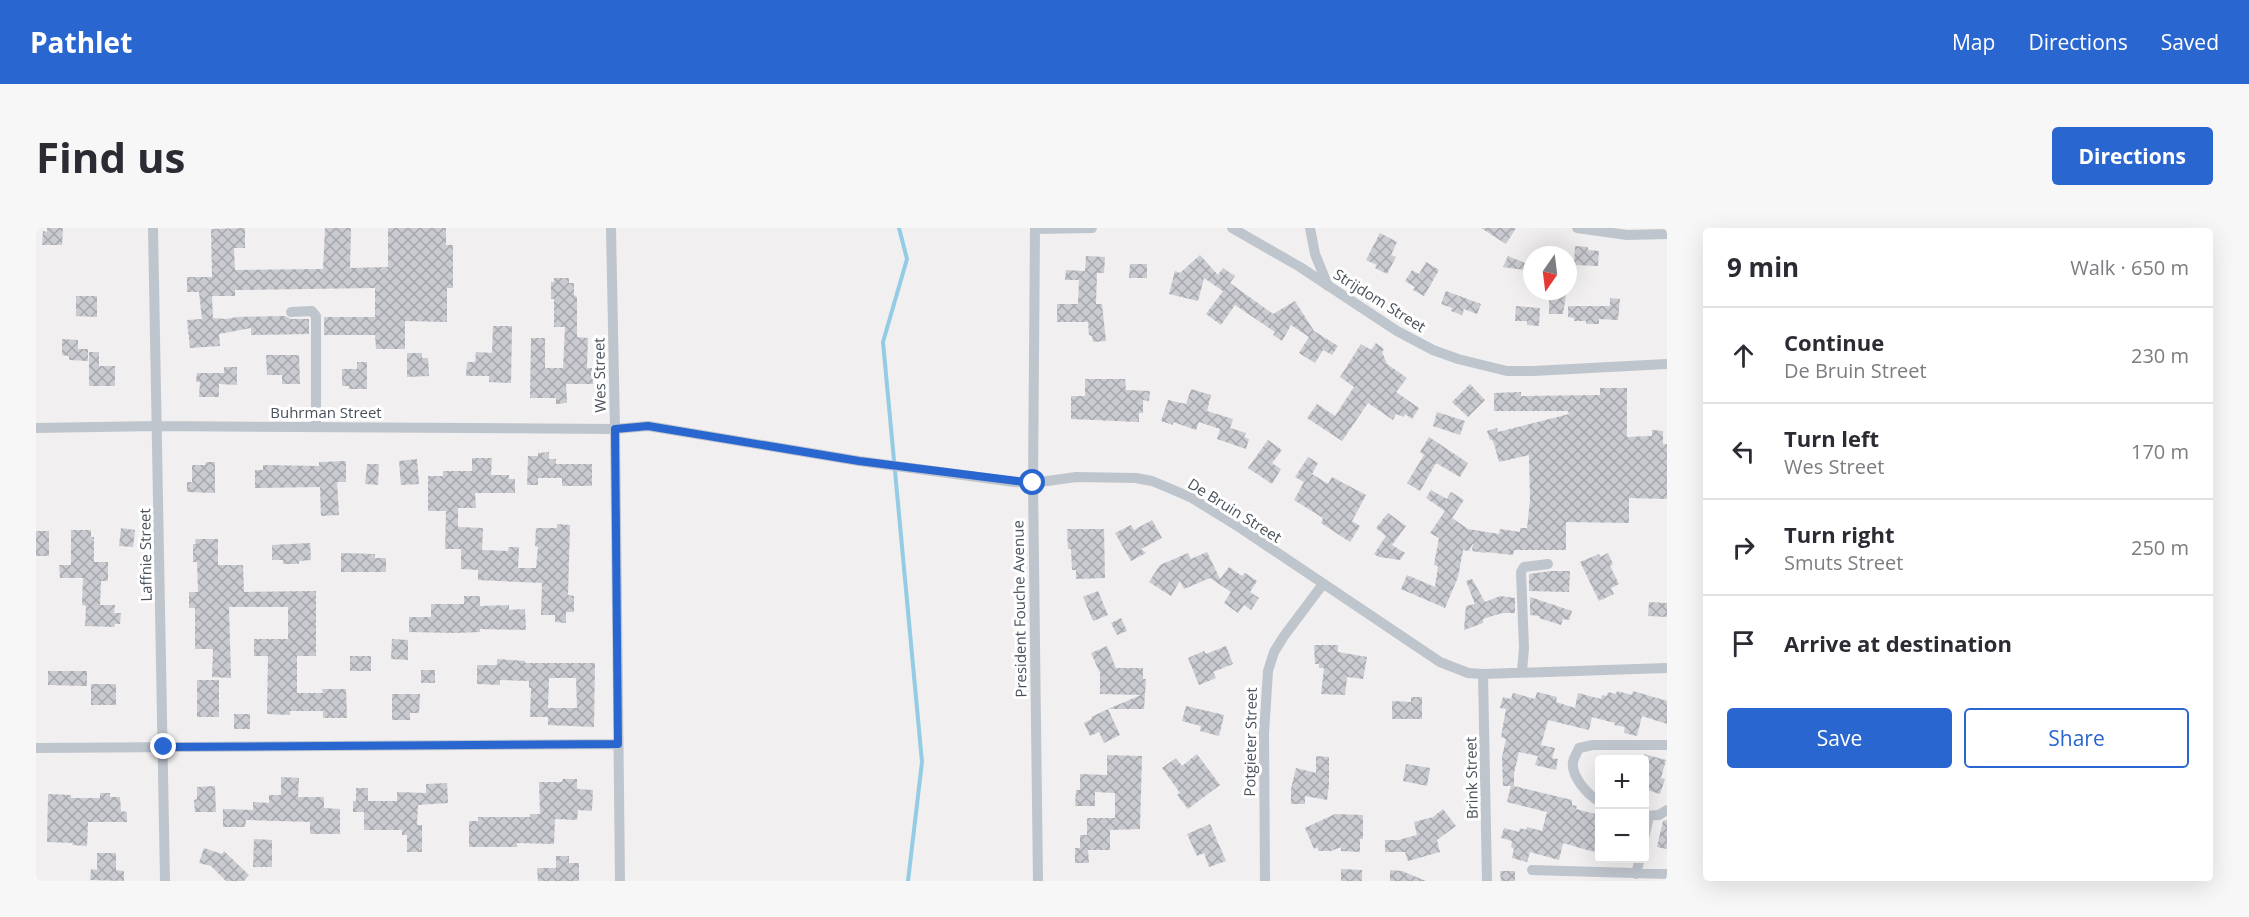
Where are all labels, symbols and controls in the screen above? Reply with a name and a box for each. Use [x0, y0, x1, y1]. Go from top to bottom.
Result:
text: Pathlet [30, 23, 132, 61]
text: Map [1952, 28, 1995, 56]
text: Directions [2028, 28, 2128, 56]
text: Saved [2161, 28, 2219, 56]
button: Directions [2052, 127, 2213, 185]
text: Find us [36, 128, 185, 185]
north arrow [1523, 246, 1577, 300]
text: 9 min [1727, 249, 1799, 285]
text: Walk · 650 m [2070, 254, 2189, 281]
street label: Strijdom Street [1330, 264, 1430, 336]
text: Continue [1784, 327, 1884, 357]
street label: Wes Street [588, 337, 610, 413]
icon: ahead [1727, 339, 1760, 372]
text: 230 m [2131, 342, 2189, 369]
text: De Bruin Street [1784, 357, 1927, 384]
street label: Buhrman Street [270, 402, 382, 422]
text: Turn left [1784, 423, 1879, 453]
icon: left [1727, 435, 1760, 468]
text: 170 m [2131, 438, 2189, 465]
text: Wes Street [1784, 453, 1884, 480]
route start [1019, 469, 1045, 495]
street label: De Bruin Street [1184, 473, 1286, 547]
street label: Laffnie Street [134, 508, 156, 602]
text: Turn right [1784, 519, 1895, 549]
street label: President Fouche Avenue [1007, 520, 1031, 698]
icon: right [1727, 531, 1760, 564]
text: 250 m [2131, 534, 2189, 561]
text: Smuts Street [1784, 549, 1903, 576]
icon: arrive [1727, 627, 1760, 660]
text: Arrive at destination [1784, 628, 2012, 658]
street label: Potgieter Street [1239, 687, 1261, 797]
button: Save [1727, 708, 1952, 768]
button: Share [1964, 708, 2189, 768]
route end [150, 733, 176, 759]
street label: Brink Street [1460, 737, 1482, 819]
map controls [1595, 755, 1649, 863]
button: + [1595, 755, 1649, 809]
button: − [1595, 809, 1649, 863]

